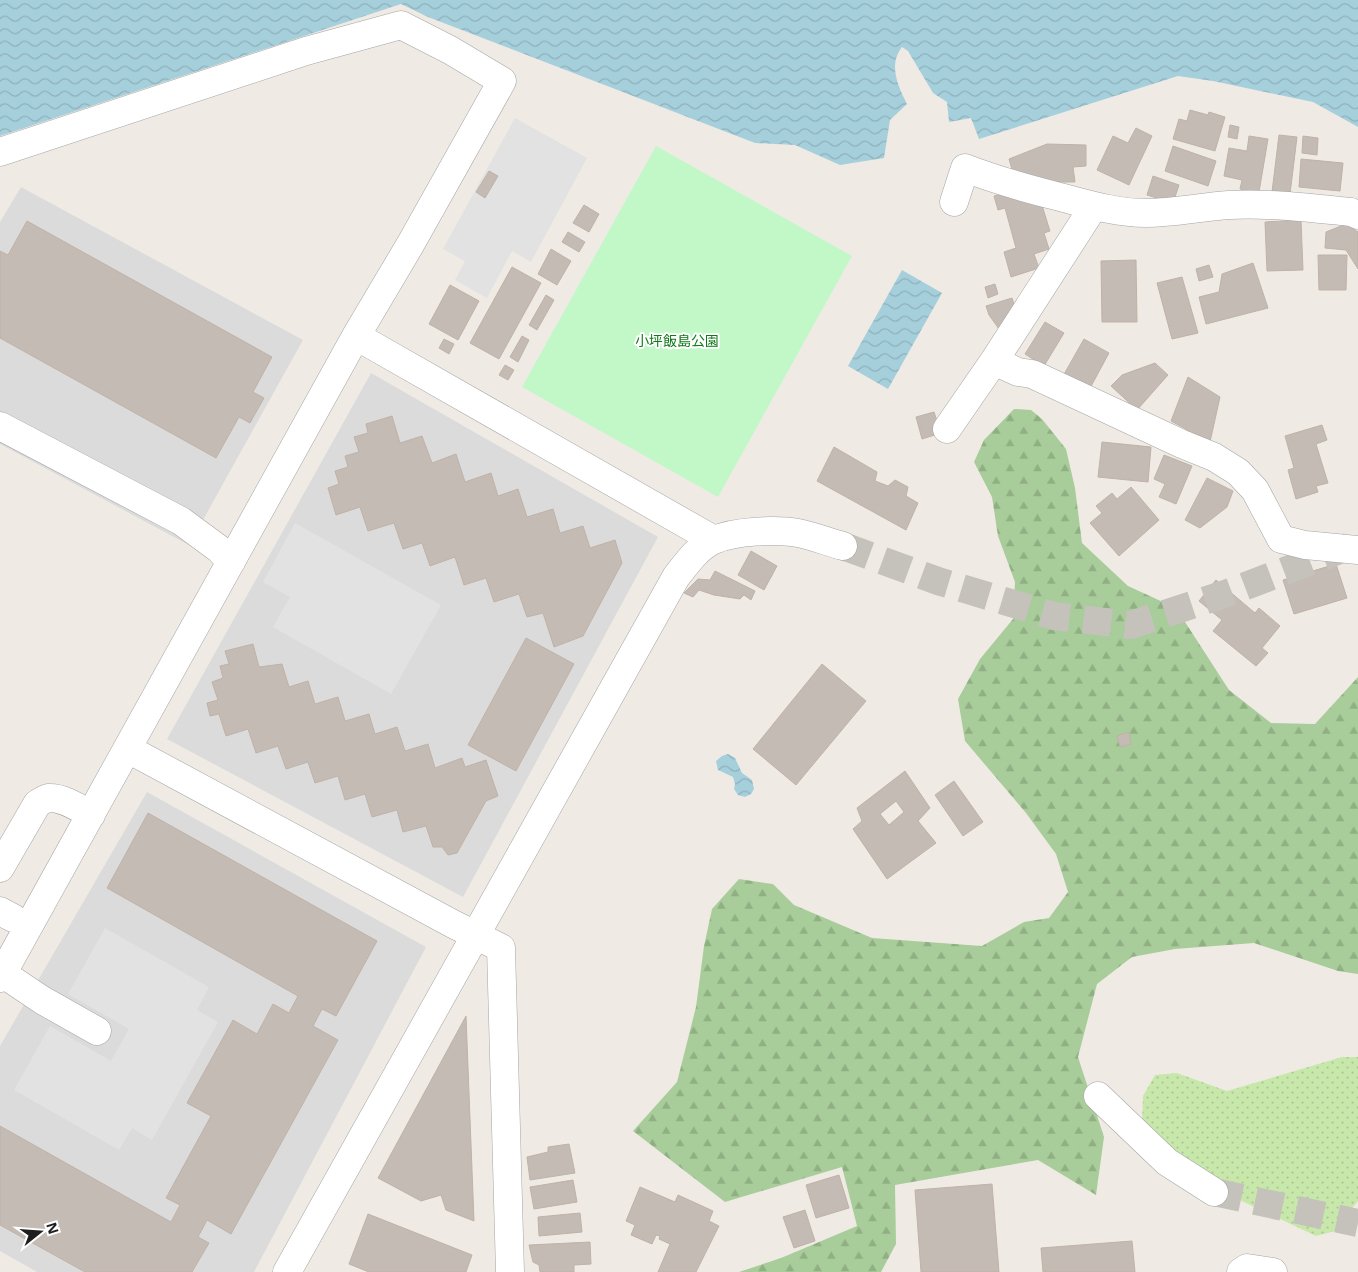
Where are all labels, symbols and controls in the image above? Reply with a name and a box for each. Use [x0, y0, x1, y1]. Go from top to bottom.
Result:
park label: 小坪飯島公園 [635, 331, 719, 350]
north arrow [15, 1207, 65, 1257]
text: N [42, 1220, 64, 1236]

